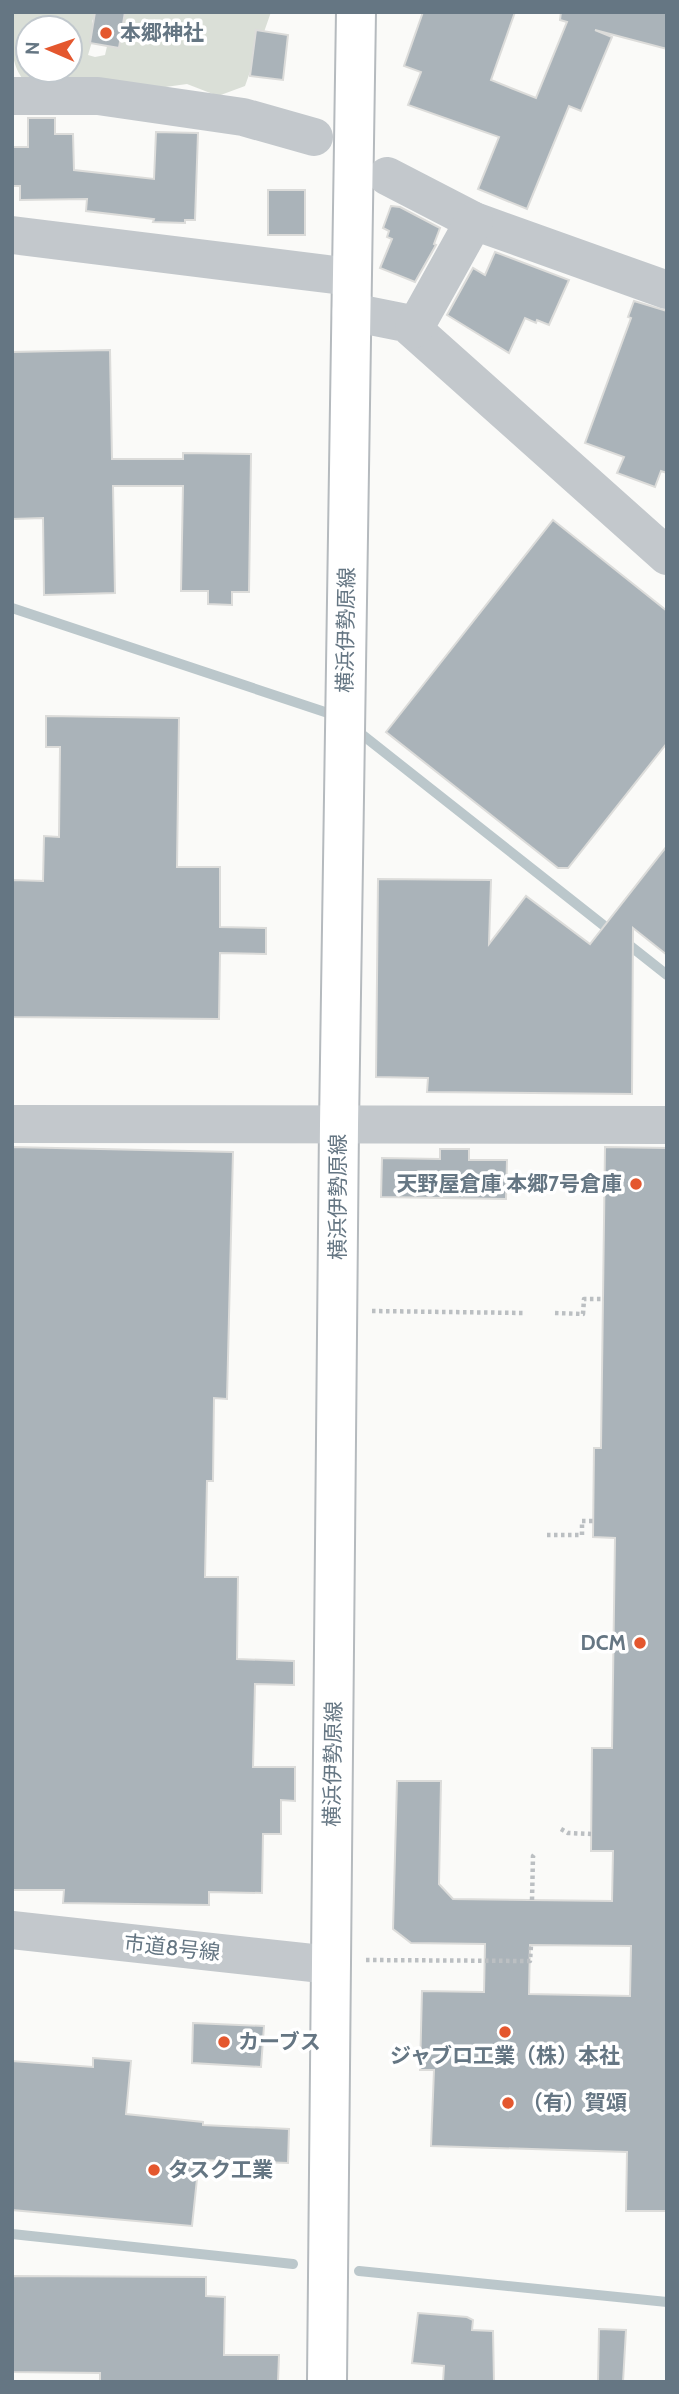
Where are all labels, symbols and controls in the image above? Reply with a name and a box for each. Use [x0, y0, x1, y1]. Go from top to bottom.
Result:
north arrow [14, 14, 84, 84]
place label: 本郷神社 [120, 20, 204, 45]
marker: 本郷神社 [98, 25, 114, 41]
text: N [21, 41, 44, 56]
street label: 横浜伊勢原線 [332, 567, 359, 693]
street label: 横浜伊勢原線 [325, 1134, 350, 1260]
place label: 天野屋倉庫 本郷7号倉庫 [397, 1171, 622, 1196]
marker: 天野屋倉庫 本郷7号倉庫 [628, 1176, 644, 1192]
place label: DCM [581, 1630, 626, 1655]
marker: DCM [632, 1635, 648, 1651]
street label: 横浜伊勢原線 [319, 1701, 346, 1827]
street label: 市道8号線 [123, 1930, 221, 1965]
marker: ジャブロ工業（株）本社 [497, 2024, 513, 2040]
place label: カーブス [238, 2029, 321, 2054]
marker: カーブス [216, 2034, 232, 2050]
place label: ジャブロ工業（株）本社 [390, 2043, 620, 2068]
place label: （有）賀頌 [522, 2090, 627, 2115]
marker: （有）賀頌 [500, 2095, 516, 2111]
place label: タスク工業 [168, 2157, 273, 2182]
marker: タスク工業 [146, 2162, 162, 2178]

